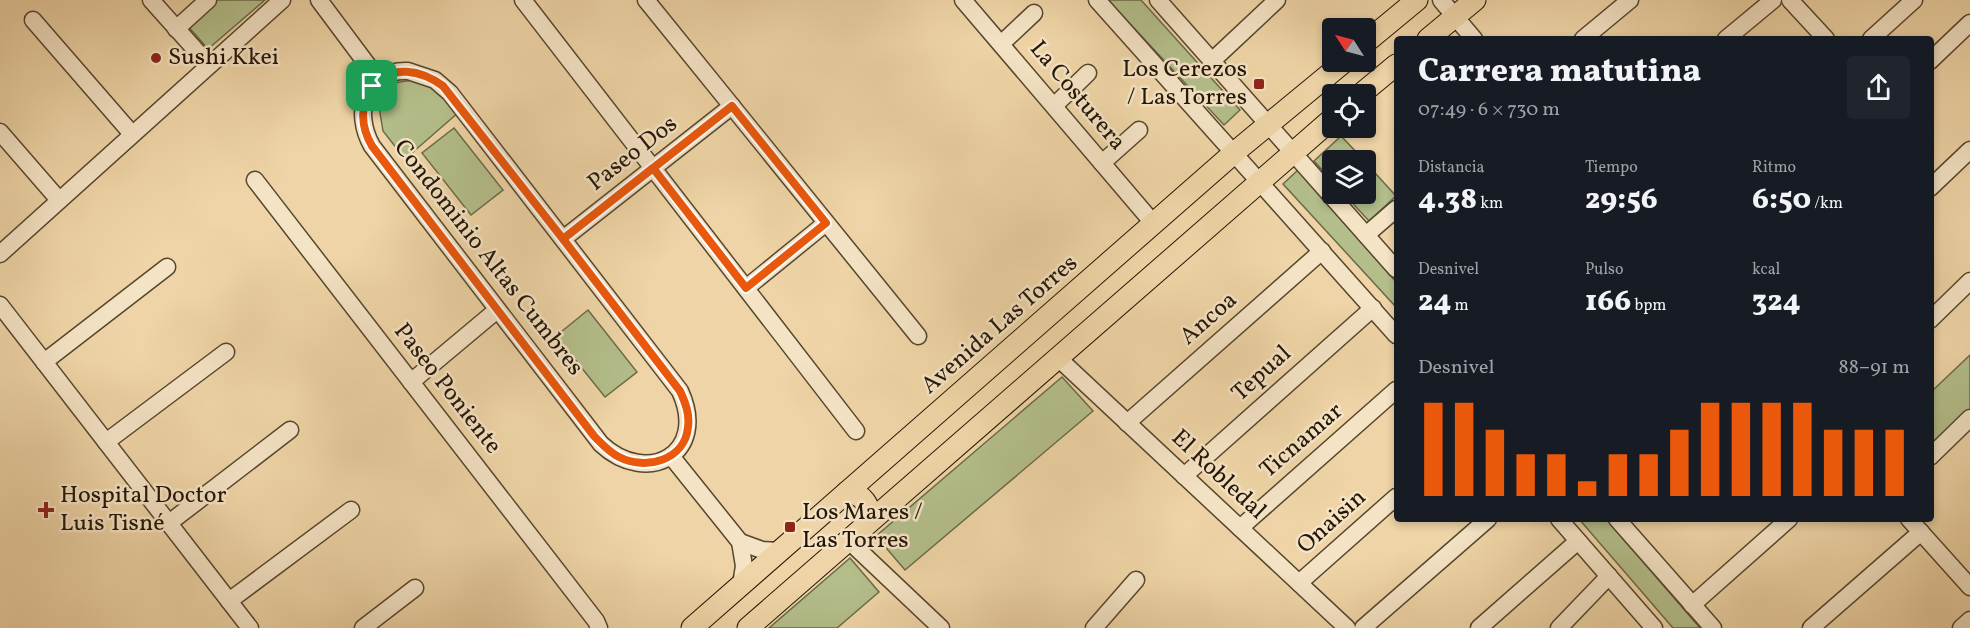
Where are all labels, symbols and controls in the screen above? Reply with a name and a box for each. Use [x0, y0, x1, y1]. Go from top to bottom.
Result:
north arrow [1322, 18, 1376, 72]
map controls [1322, 18, 1376, 204]
street label: La Costurera [1021, 34, 1133, 158]
place label: Sushi Kkei [168, 41, 279, 75]
text: Carrera matutina [1418, 50, 1701, 96]
marker: Sushi Kkei [149, 51, 163, 65]
place label: Los Cerezos / Las Torres [1122, 53, 1247, 115]
button: share [1847, 56, 1910, 119]
pin [346, 60, 397, 111]
icon: arrive [355, 69, 388, 102]
marker: Los Cerezos / Las Torres [1252, 77, 1266, 91]
button: locate [1322, 84, 1376, 138]
text: 07:49 · 6 × 730 m [1418, 96, 1560, 124]
street label: Paseo Dos [581, 108, 685, 200]
street label: Condominio Altas Cumbres [385, 133, 591, 383]
button: layers [1322, 150, 1376, 204]
text: Distancia [1418, 157, 1484, 179]
text: Tiempo [1585, 157, 1638, 179]
text: Ritmo [1752, 157, 1796, 179]
text: 4.38 [1418, 179, 1477, 221]
text: 29:56 [1585, 179, 1658, 221]
text: 6:50 [1752, 179, 1811, 221]
text: km [1477, 193, 1503, 215]
text: /km [1811, 193, 1843, 215]
street label: Avenida Las Torres [914, 247, 1086, 403]
text: Desnivel [1418, 259, 1479, 281]
text: Pulso [1585, 259, 1623, 281]
text: kcal [1752, 259, 1780, 281]
text: 24 [1418, 281, 1451, 323]
text: 166 [1585, 281, 1631, 323]
text: 324 [1752, 281, 1801, 323]
street label: Ancoa [1173, 284, 1245, 354]
text: m [1451, 295, 1469, 317]
text: bpm [1631, 295, 1667, 317]
street label: Paseo Poniente [385, 316, 509, 462]
street label: Tepual [1225, 338, 1299, 410]
text: Desnivel [1418, 354, 1494, 382]
text: 88–91 m [1839, 354, 1910, 382]
street label: Ticnamar [1253, 395, 1351, 487]
street label: El Robledal [1163, 422, 1273, 528]
place label: Hospital Doctor Luis Tisné [60, 479, 226, 541]
street label: Onaisin [1290, 482, 1374, 562]
place label: Los Mares / Las Torres [802, 496, 923, 558]
marker: Hospital Doctor Luis Tisné [37, 501, 55, 519]
marker: Los Mares / Las Torres [783, 520, 797, 534]

